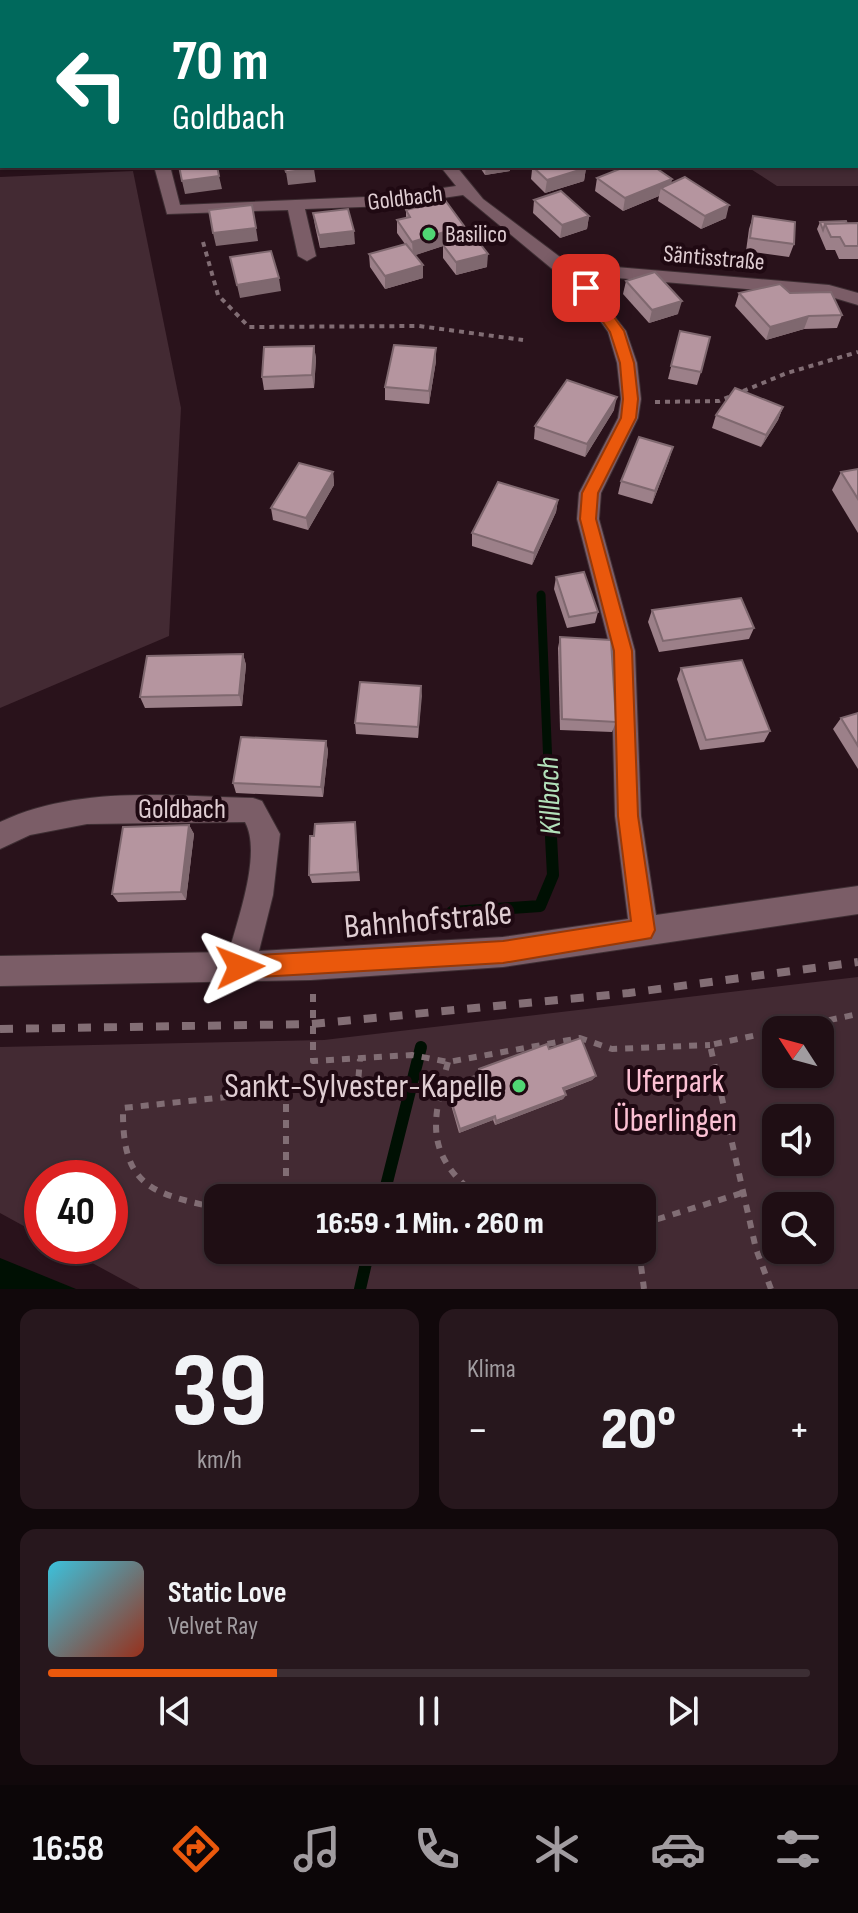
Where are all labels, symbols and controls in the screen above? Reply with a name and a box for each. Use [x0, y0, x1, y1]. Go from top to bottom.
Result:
text: 70 m [172, 29, 269, 96]
icon: left [40, 32, 144, 136]
text: Goldbach [172, 97, 285, 140]
street label: Goldbach [366, 179, 444, 217]
place label: Basilico [445, 220, 507, 249]
marker: Basilico [420, 225, 438, 243]
street label: Säntisstraße [662, 239, 766, 277]
pin [552, 254, 620, 322]
icon: arrive [564, 266, 608, 310]
water label: Killbach [531, 756, 569, 836]
street label: Goldbach [138, 793, 226, 826]
street label: Bahnhofstraße [342, 892, 514, 948]
position arrow [198, 925, 282, 1009]
north arrow [762, 1016, 834, 1088]
map controls [762, 1016, 834, 1264]
park label: Uferpark Überlingen [613, 1061, 737, 1141]
place label: Sankt-Sylvester-Kapelle [224, 1066, 503, 1107]
marker: Sankt-Sylvester-Kapelle [510, 1077, 528, 1095]
button: sound [762, 1104, 834, 1176]
speed limit sign: 40 [24, 1160, 128, 1264]
button: search [762, 1192, 834, 1264]
text: 16:59 · 1 Min. · 260 m [316, 1206, 544, 1242]
text: 39 [172, 1330, 267, 1455]
text: Klima [467, 1354, 516, 1385]
text: 20° [601, 1394, 676, 1466]
text: − [467, 1404, 489, 1457]
text: + [788, 1404, 810, 1457]
text: km/h [197, 1445, 242, 1476]
text: Static Love [168, 1575, 287, 1611]
text: Velvet Ray [168, 1611, 258, 1642]
icon: previous [153, 1689, 197, 1733]
icon: pause [407, 1689, 451, 1733]
icon: next [661, 1689, 705, 1733]
icon: directions [168, 1821, 224, 1877]
icon: music [289, 1821, 345, 1877]
icon: phone [409, 1821, 465, 1877]
icon: climate [529, 1821, 585, 1877]
icon: car [650, 1821, 706, 1877]
icon: filters [770, 1821, 826, 1877]
text: 16:58 [32, 1828, 104, 1871]

